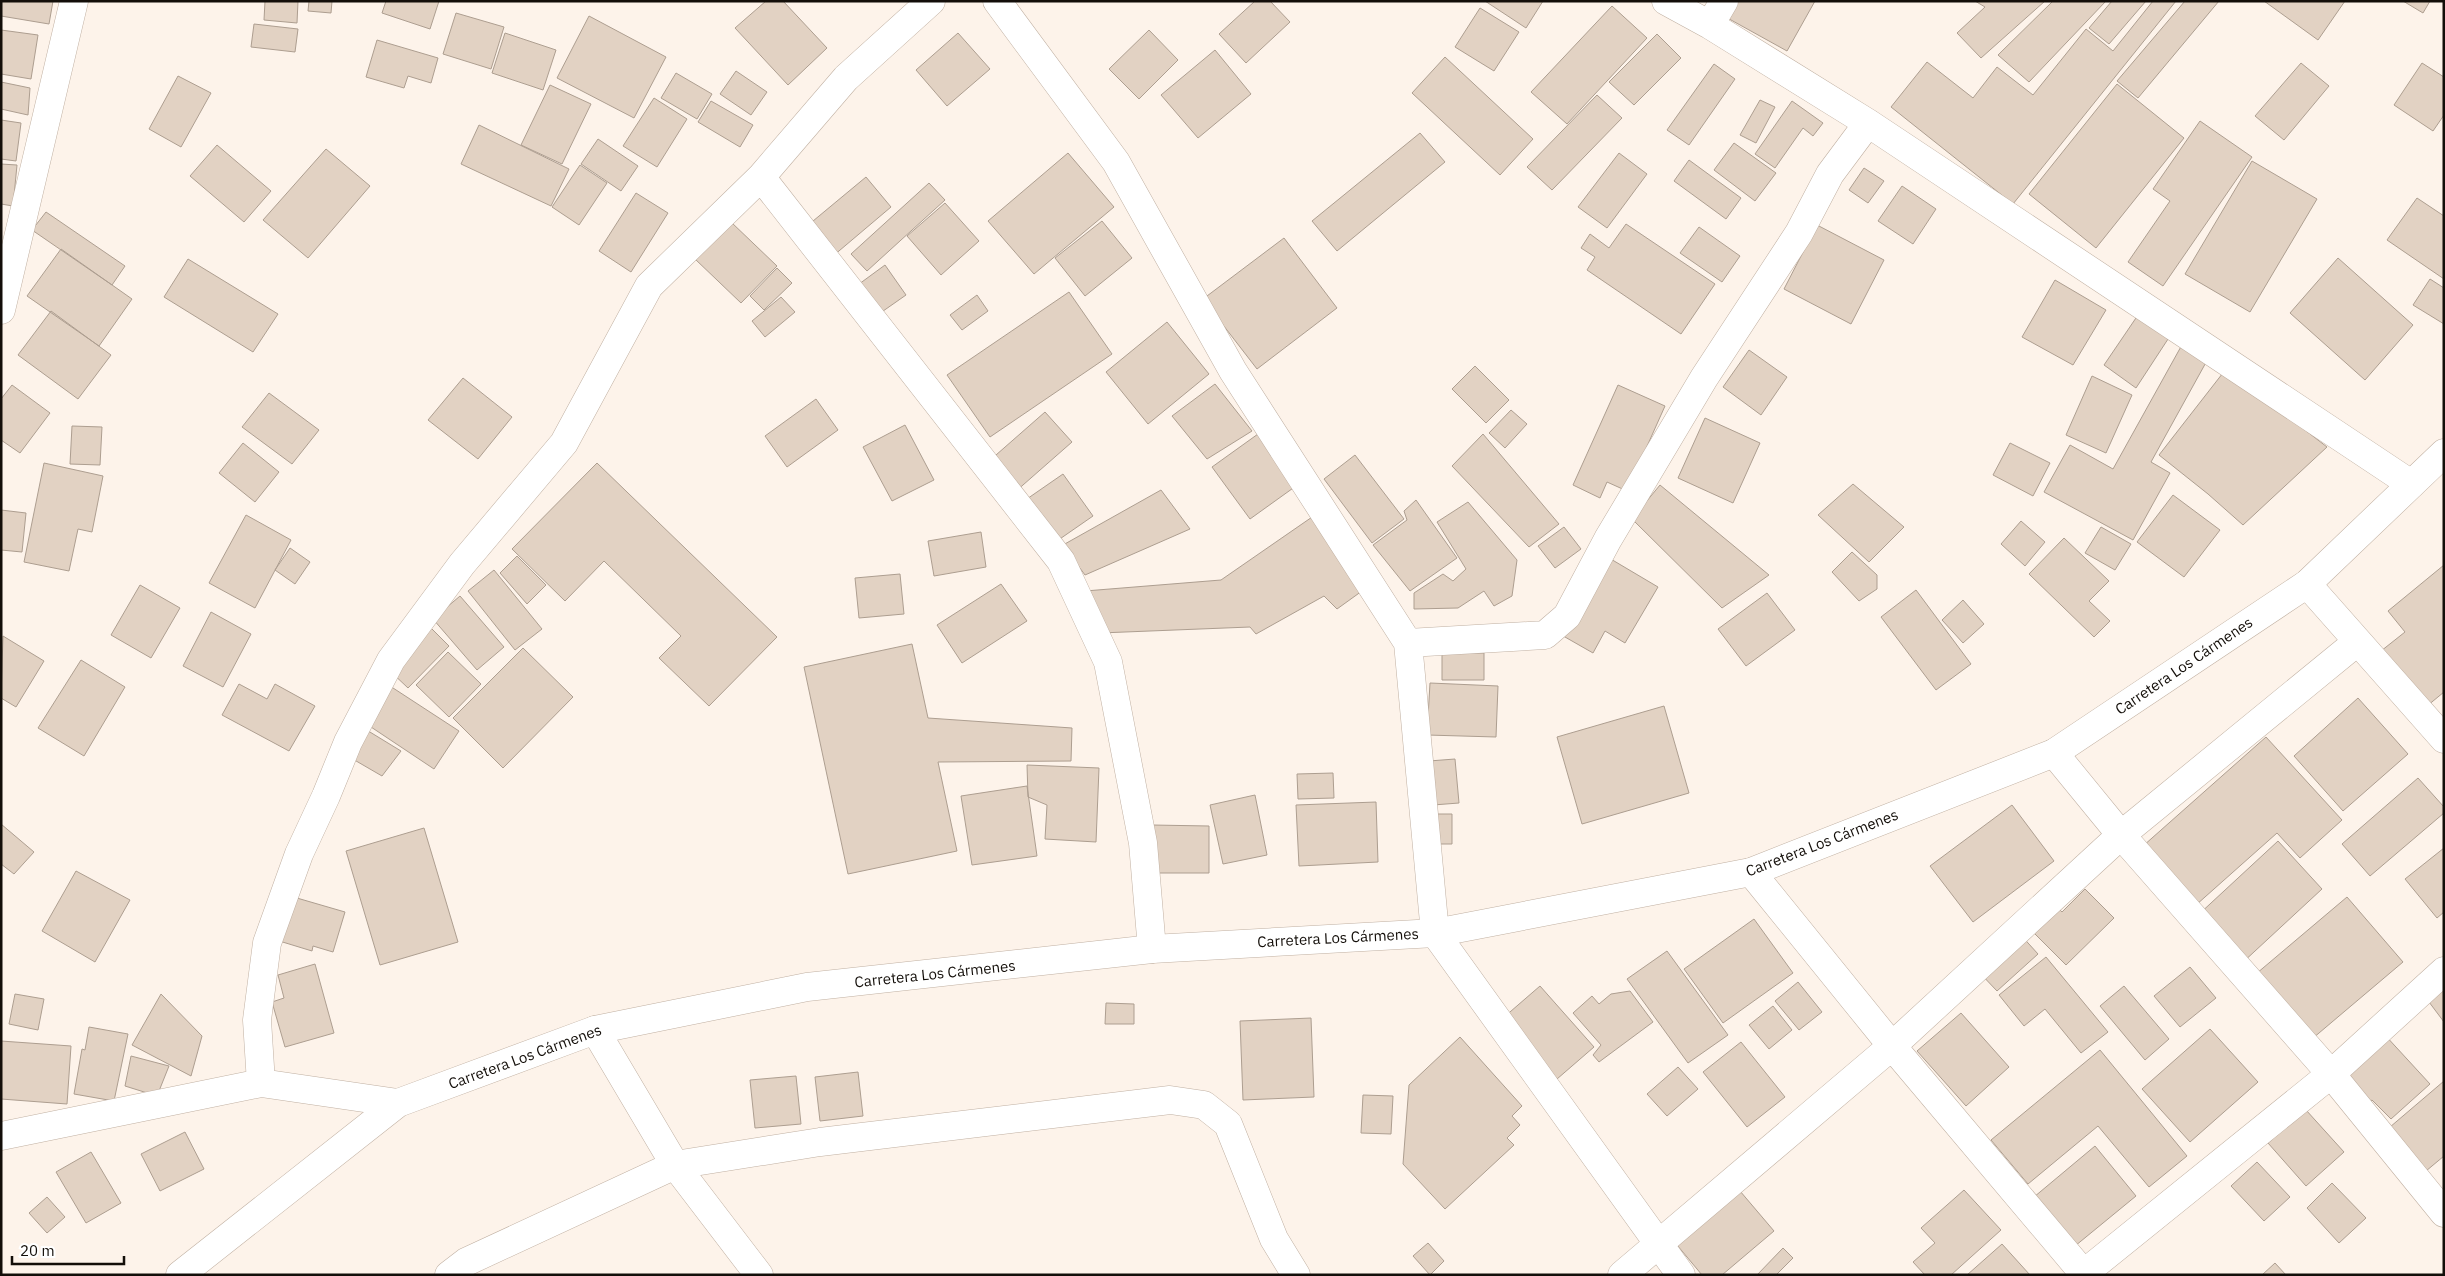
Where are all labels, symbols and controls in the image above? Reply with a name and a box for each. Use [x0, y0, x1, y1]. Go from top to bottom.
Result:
street label: Carretera Los Cármenes [2111, 612, 2256, 719]
street label: Carretera Los Cármenes [1743, 805, 1901, 880]
street label: Carretera Los Cármenes [1257, 924, 1419, 951]
street label: Carretera Los Cármenes [854, 956, 1016, 991]
street label: Carretera Los Cármenes [446, 1020, 604, 1093]
scale bar [12, 1234, 125, 1266]
text: 20 m [20, 1241, 55, 1260]

